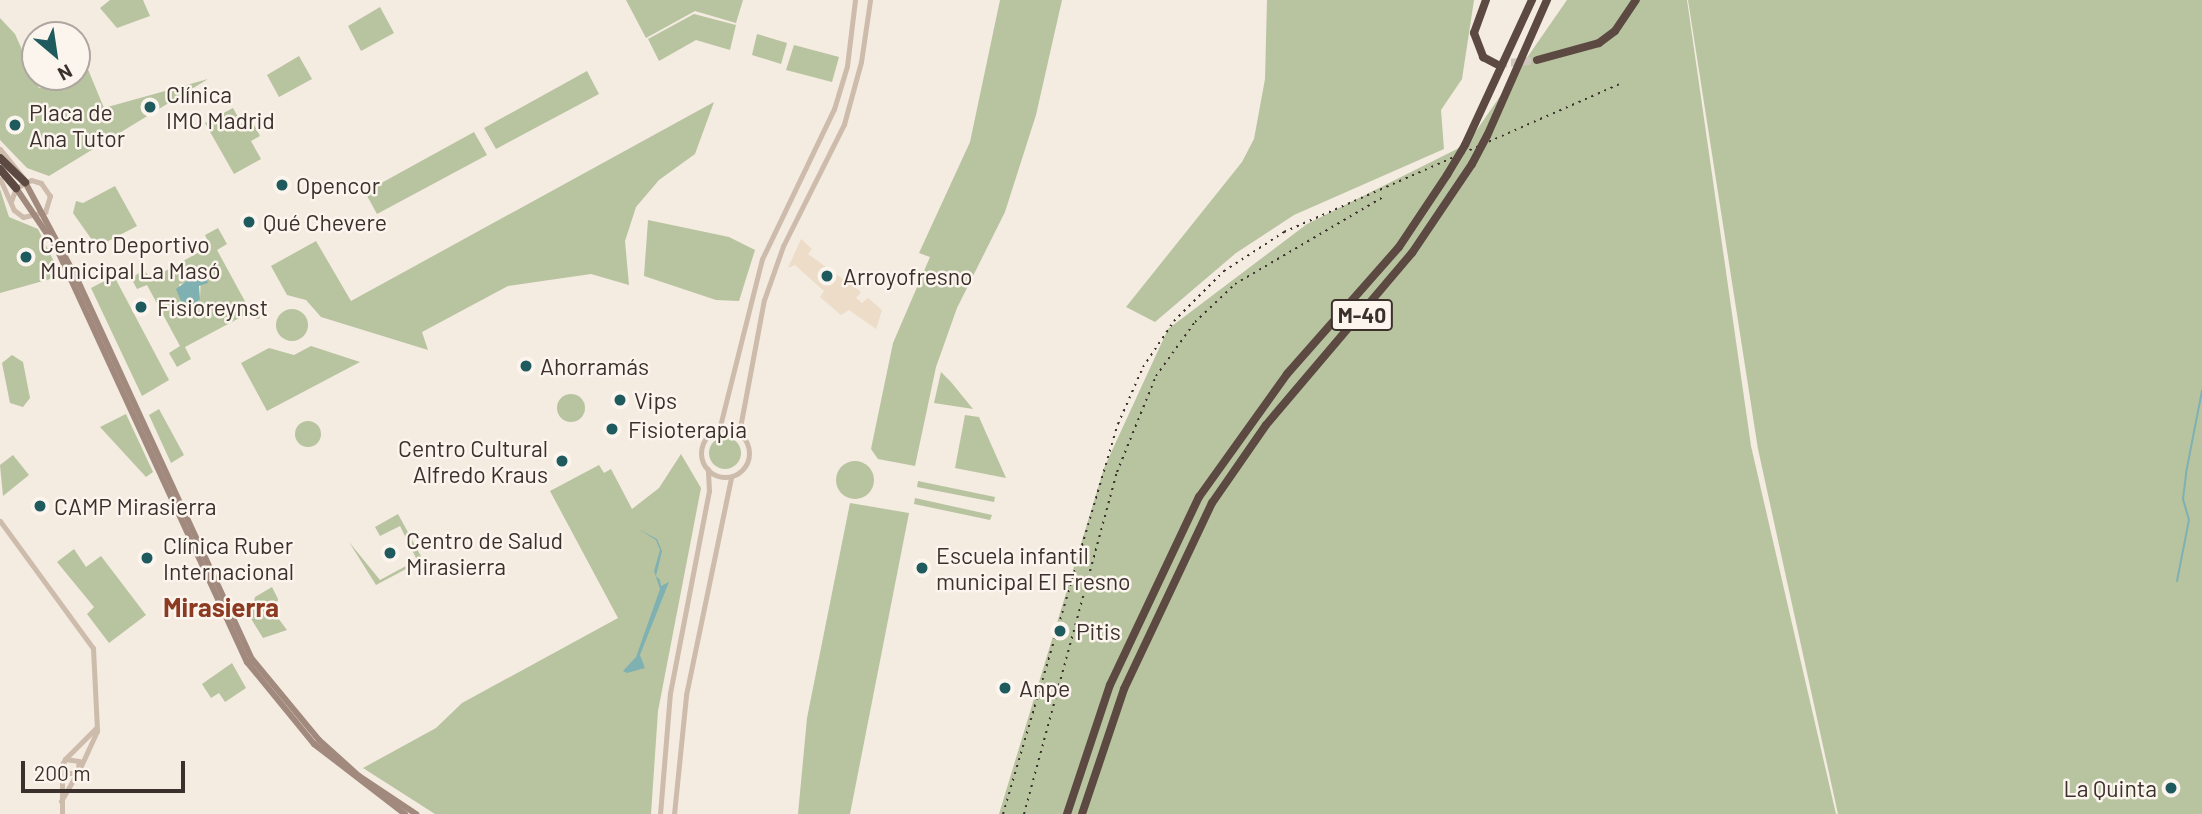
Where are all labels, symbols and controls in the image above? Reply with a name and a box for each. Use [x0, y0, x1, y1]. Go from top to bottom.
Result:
north arrow [21, 21, 91, 91]
text: N [54, 60, 77, 86]
place label: Clínica IMO Madrid [166, 80, 275, 134]
marker: Clínica IMO Madrid [140, 97, 160, 117]
place label: Placa de Ana Tutor [29, 98, 125, 152]
marker: Placa de Ana Tutor [7, 117, 23, 133]
place label: Opencor [296, 171, 380, 199]
marker: Opencor [274, 177, 290, 193]
place label: Qué Chevere [263, 208, 387, 236]
marker: Qué Chevere [241, 214, 257, 230]
place label: Centro Deportivo Municipal La Masó [40, 230, 220, 284]
marker: Centro Deportivo Municipal La Masó [18, 249, 34, 265]
place label: Arroyofresno [843, 262, 973, 290]
marker: Arroyofresno [817, 266, 837, 286]
place label: Fisioreynst [157, 293, 268, 321]
marker: Fisioreynst [131, 297, 151, 317]
road number: M-40 [1330, 298, 1394, 332]
place label: Ahorramás [540, 352, 649, 380]
marker: Ahorramás [518, 358, 534, 374]
place label: Vips [634, 386, 677, 414]
marker: Vips [612, 392, 628, 408]
place label: Fisioterapia [628, 415, 747, 443]
marker: Fisioterapia [602, 419, 622, 439]
place label: Centro Cultural Alfredo Kraus [398, 434, 548, 488]
marker: Centro Cultural Alfredo Kraus [554, 453, 570, 469]
place label: CAMP Mirasierra [54, 492, 217, 520]
marker: CAMP Mirasierra [32, 498, 48, 514]
place label: Centro de Salud Mirasierra [406, 526, 563, 580]
place label: Clínica Ruber Internacional [163, 531, 294, 585]
place label: Escuela infantil municipal El Fresno [936, 541, 1131, 595]
marker: Centro de Salud Mirasierra [380, 543, 400, 563]
marker: Clínica Ruber Internacional [137, 548, 157, 568]
marker: Escuela infantil municipal El Fresno [914, 560, 930, 576]
district label: Mirasierra [163, 591, 279, 623]
place label: Pitis [1076, 617, 1121, 645]
marker: Pitis [1050, 621, 1070, 641]
place label: Anpe [1019, 674, 1070, 702]
marker: Anpe [997, 680, 1013, 696]
scale bar [24, 748, 189, 792]
text: 200 m [34, 760, 91, 785]
place label: La Quinta [2064, 774, 2157, 802]
marker: La Quinta [2163, 780, 2179, 796]

